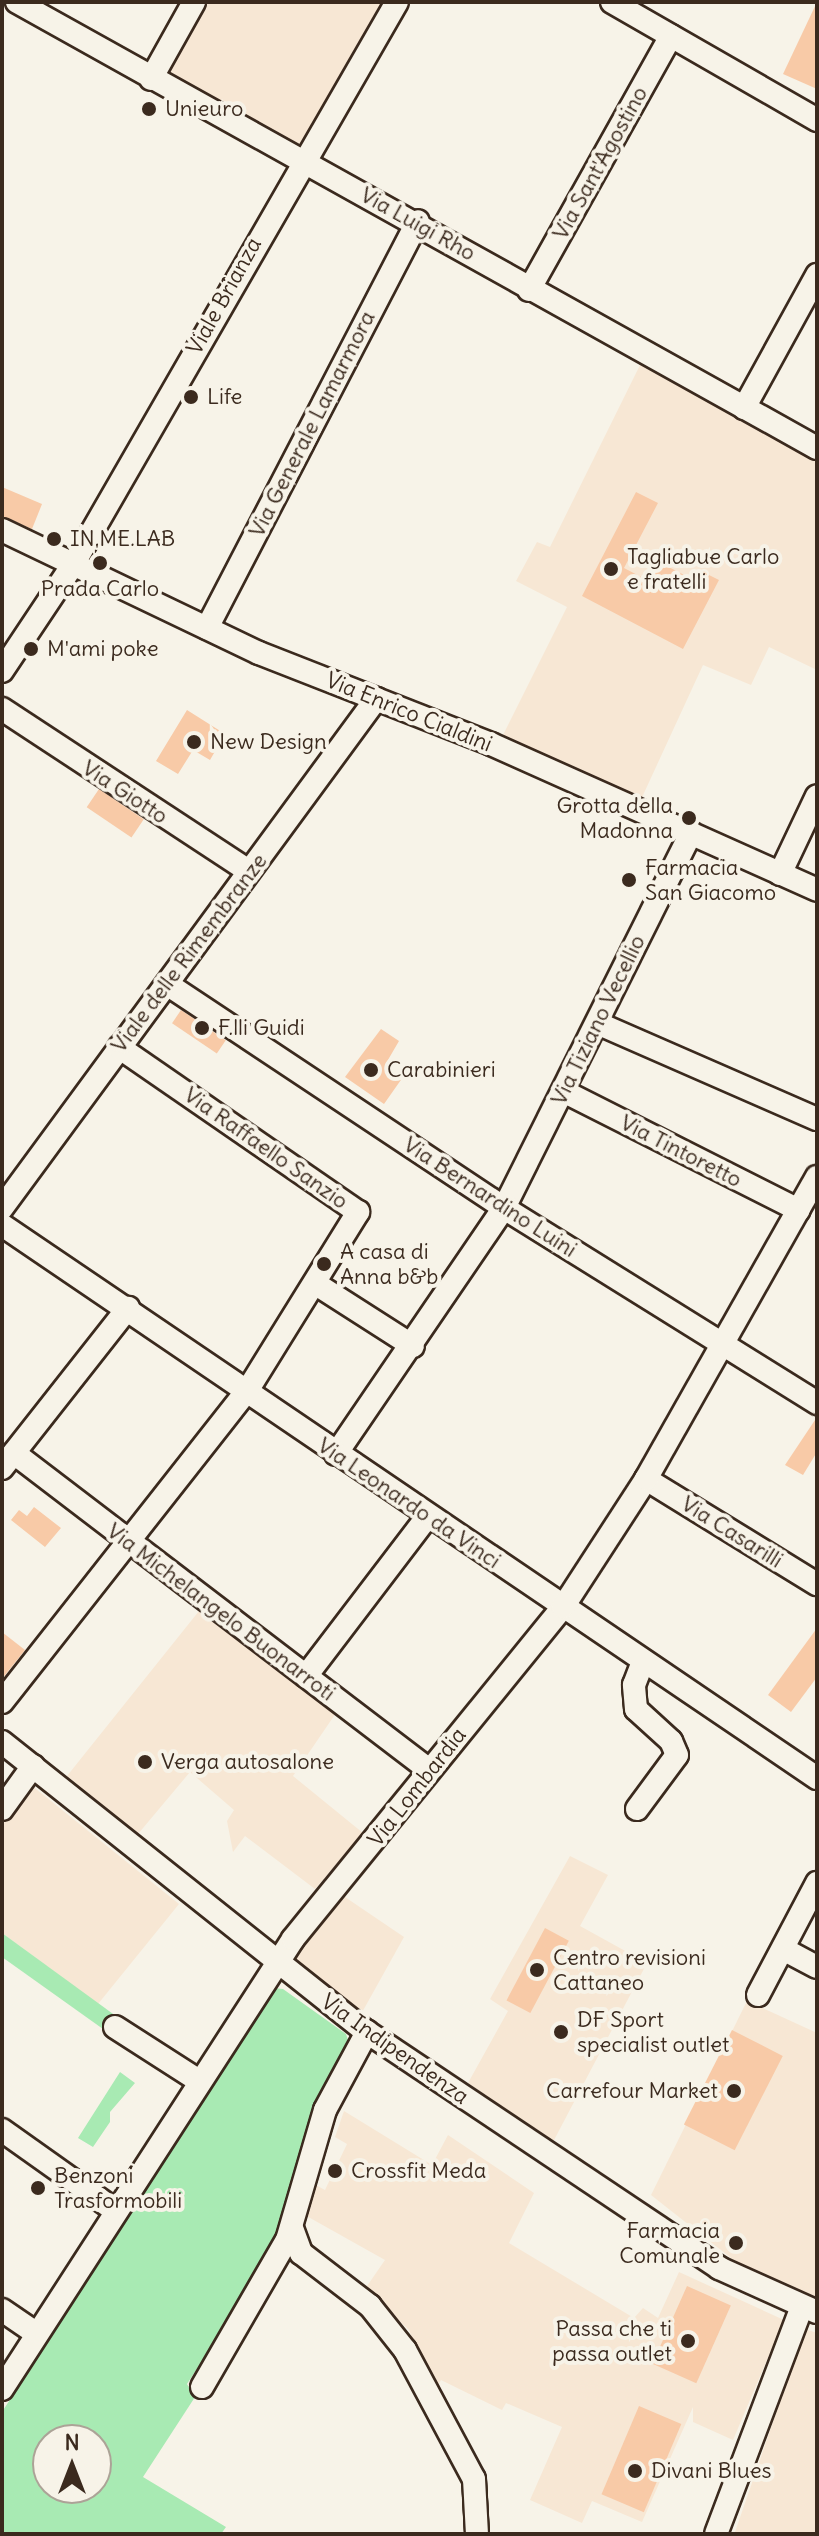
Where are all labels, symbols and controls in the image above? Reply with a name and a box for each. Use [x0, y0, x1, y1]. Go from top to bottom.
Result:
street label: Via Sant'Agostino [547, 82, 653, 244]
place label: Unieuro [165, 96, 243, 122]
marker: Unieuro [140, 100, 158, 118]
street label: Via Luigi Rho [356, 182, 480, 266]
street label: Viale Brianza [181, 233, 267, 359]
street label: Via Generale Lamarmora [243, 307, 381, 541]
place label: Life [207, 384, 242, 410]
marker: Life [182, 388, 200, 406]
place label: IN.ME.LAB [70, 526, 175, 552]
marker: IN.ME.LAB [45, 530, 63, 548]
place label: Tagliabue Carlo e fratelli [627, 543, 779, 594]
marker: Prada Carlo [91, 554, 109, 572]
marker: Tagliabue Carlo e fratelli [602, 560, 620, 578]
place label: Prada Carlo [41, 576, 159, 602]
place label: M'ami poke [47, 636, 159, 662]
marker: M'ami poke [22, 640, 40, 658]
street label: Via Enrico Cialdini [322, 667, 496, 757]
place label: New Design [210, 729, 327, 755]
marker: New Design [185, 733, 203, 751]
street label: Via Giotto [77, 755, 173, 829]
place label: Grotta della Madonna [556, 792, 673, 844]
marker: Grotta della Madonna [680, 809, 698, 827]
street label: Viale delle Rimembranze [106, 848, 272, 1058]
place label: Farmacia San Giacomo [645, 854, 776, 906]
marker: Farmacia San Giacomo [620, 871, 638, 889]
street label: Via Tiziano Vecellio [545, 931, 651, 1109]
place label: F.lli Guidi [218, 1015, 305, 1041]
marker: F.lli Guidi [193, 1019, 211, 1037]
place label: Carabinieri [387, 1057, 496, 1083]
marker: Carabinieri [362, 1061, 380, 1079]
street label: Via Raffaello Sanzio [179, 1082, 353, 1214]
street label: Via Tintoretto [616, 1109, 746, 1193]
street label: Via Bernardino Luini [398, 1131, 582, 1263]
place label: A casa di Anna b&b [340, 1238, 439, 1290]
marker: A casa di Anna b&b [315, 1255, 333, 1273]
street label: Via Leonardo da Vinci [313, 1432, 505, 1574]
street label: Via Casarilli [676, 1490, 788, 1574]
street label: Via Michelangelo Buonarroti [102, 1518, 340, 1706]
street label: Via Lombardia [362, 1722, 472, 1852]
place label: Verga autosalone [161, 1749, 334, 1775]
marker: Verga autosalone [136, 1753, 154, 1771]
place label: Centro revisioni Cattaneo [553, 1944, 706, 1996]
marker: Centro revisioni Cattaneo [528, 1961, 546, 1979]
street label: Via Indipendenza [316, 1988, 474, 2110]
place label: DF Sport specialist outlet [577, 2006, 729, 2058]
marker: DF Sport specialist outlet [552, 2023, 570, 2041]
place label: Carrefour Market [546, 2078, 718, 2104]
marker: Carrefour Market [725, 2082, 743, 2100]
place label: Crossfit Meda [351, 2158, 486, 2184]
place label: Benzoni Trasformobili [54, 2162, 182, 2214]
marker: Crossfit Meda [326, 2162, 344, 2180]
marker: Benzoni Trasformobili [29, 2179, 47, 2197]
place label: Farmacia Comunale [619, 2217, 720, 2268]
marker: Farmacia Comunale [727, 2234, 745, 2252]
place label: Passa che ti passa outlet [552, 2315, 672, 2366]
marker: Passa che ti passa outlet [679, 2332, 697, 2350]
north arrow [32, 2424, 112, 2504]
text: N [64, 2428, 80, 2456]
place label: Divani Blues [651, 2458, 771, 2484]
marker: Divani Blues [626, 2462, 644, 2480]

